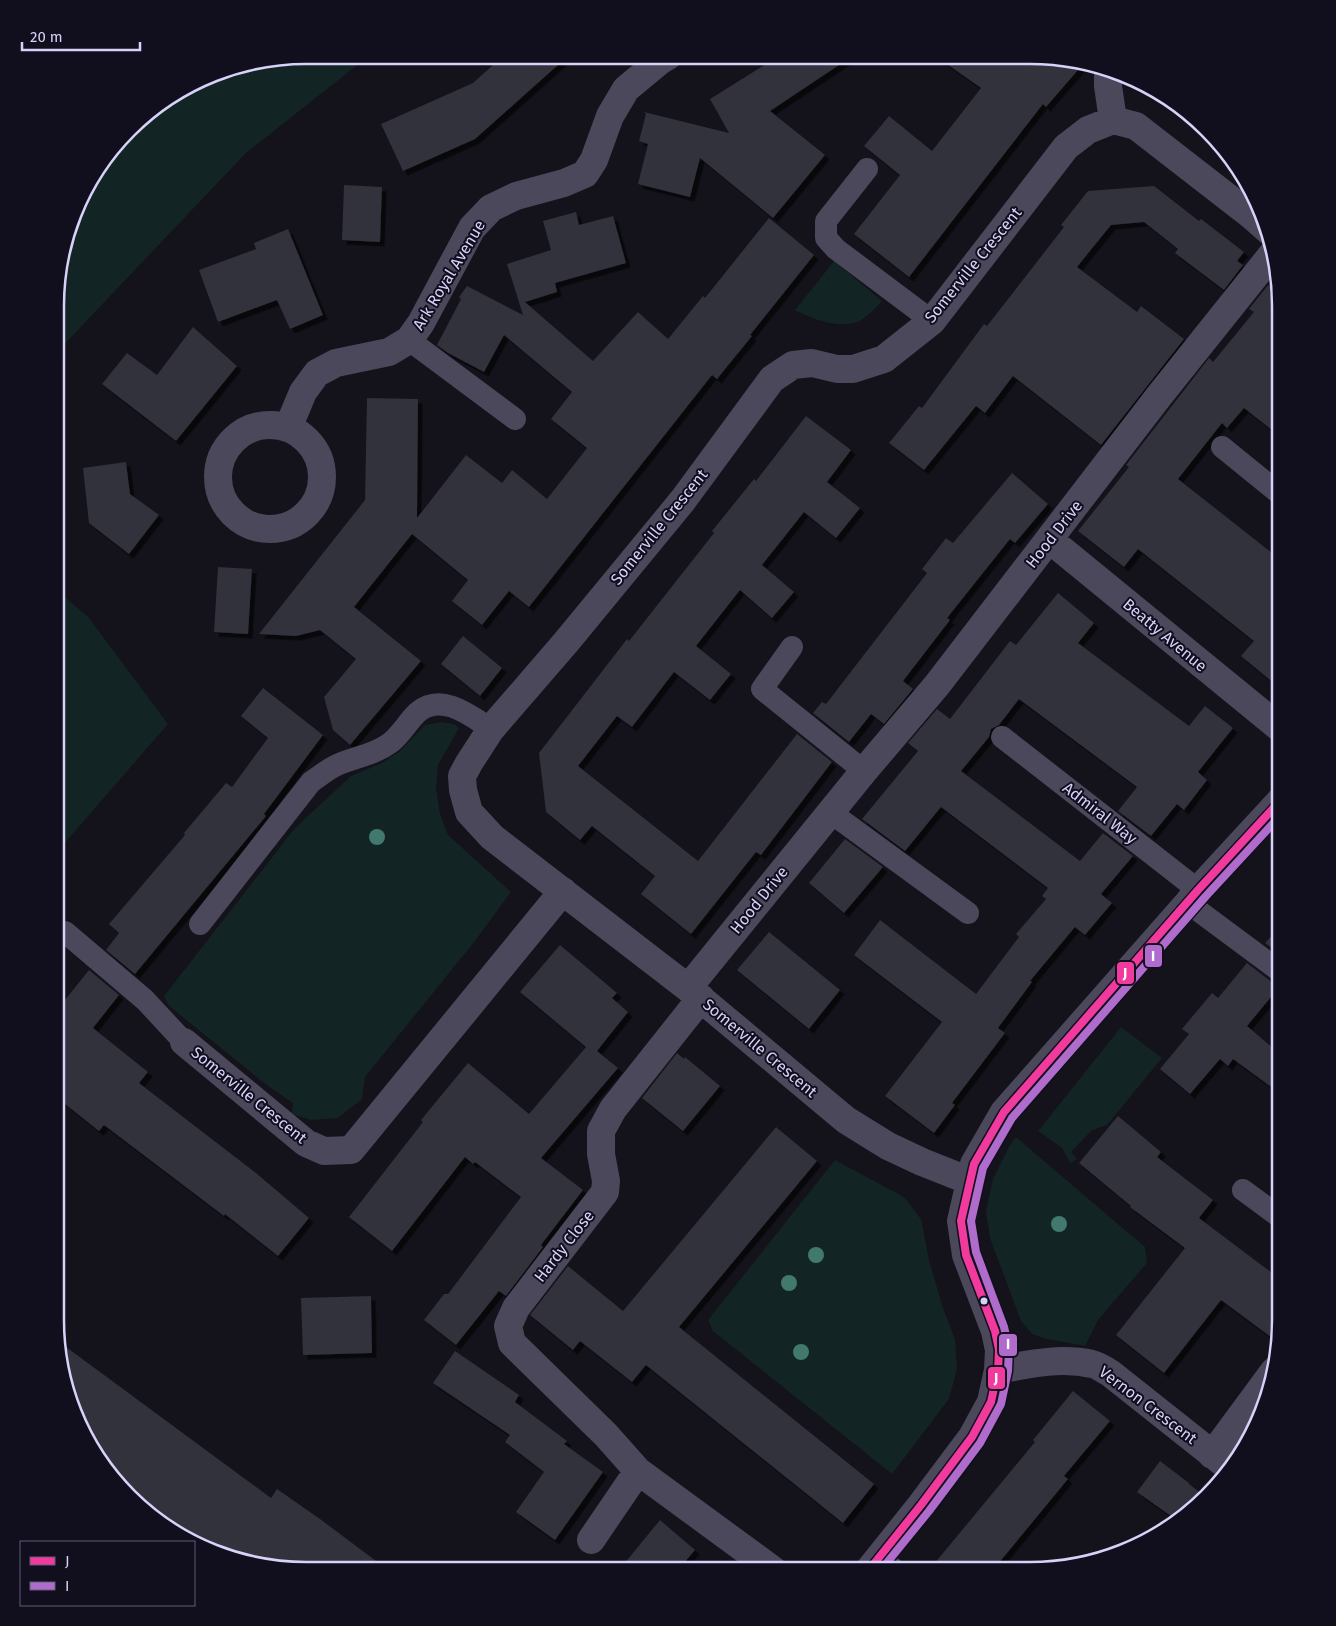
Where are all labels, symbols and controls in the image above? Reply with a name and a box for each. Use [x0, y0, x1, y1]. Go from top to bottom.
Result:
scale bar [22, 20, 140, 52]
text: 20 m [30, 28, 63, 46]
street label: Somerville Crescent [921, 203, 1026, 327]
street label: Ark Royal Avenue [409, 217, 489, 333]
street label: Somerville Crescent [607, 465, 712, 589]
street label: Hood Drive [1022, 496, 1086, 572]
street label: Beatty Avenue [1119, 594, 1211, 676]
street label: Admiral Way [1059, 778, 1141, 848]
street label: Hood Drive [726, 863, 792, 937]
line badge: I [1144, 944, 1163, 968]
text: I [1151, 948, 1155, 965]
line badge: J [1116, 961, 1135, 985]
text: J [1122, 965, 1127, 982]
street label: Somerville Crescent [699, 995, 821, 1101]
street label: Somerville Crescent [187, 1043, 311, 1148]
street label: Hardy Close [530, 1206, 598, 1286]
unlabelled marker [979, 1296, 989, 1306]
line badge: I [998, 1333, 1018, 1357]
text: I [1006, 1336, 1010, 1353]
street label: Vernon Crescent [1095, 1362, 1201, 1448]
line badge: J [987, 1366, 1006, 1390]
text: J [993, 1370, 998, 1387]
legend [20, 1541, 195, 1606]
text: J [65, 1552, 70, 1570]
text: I [65, 1577, 69, 1595]

